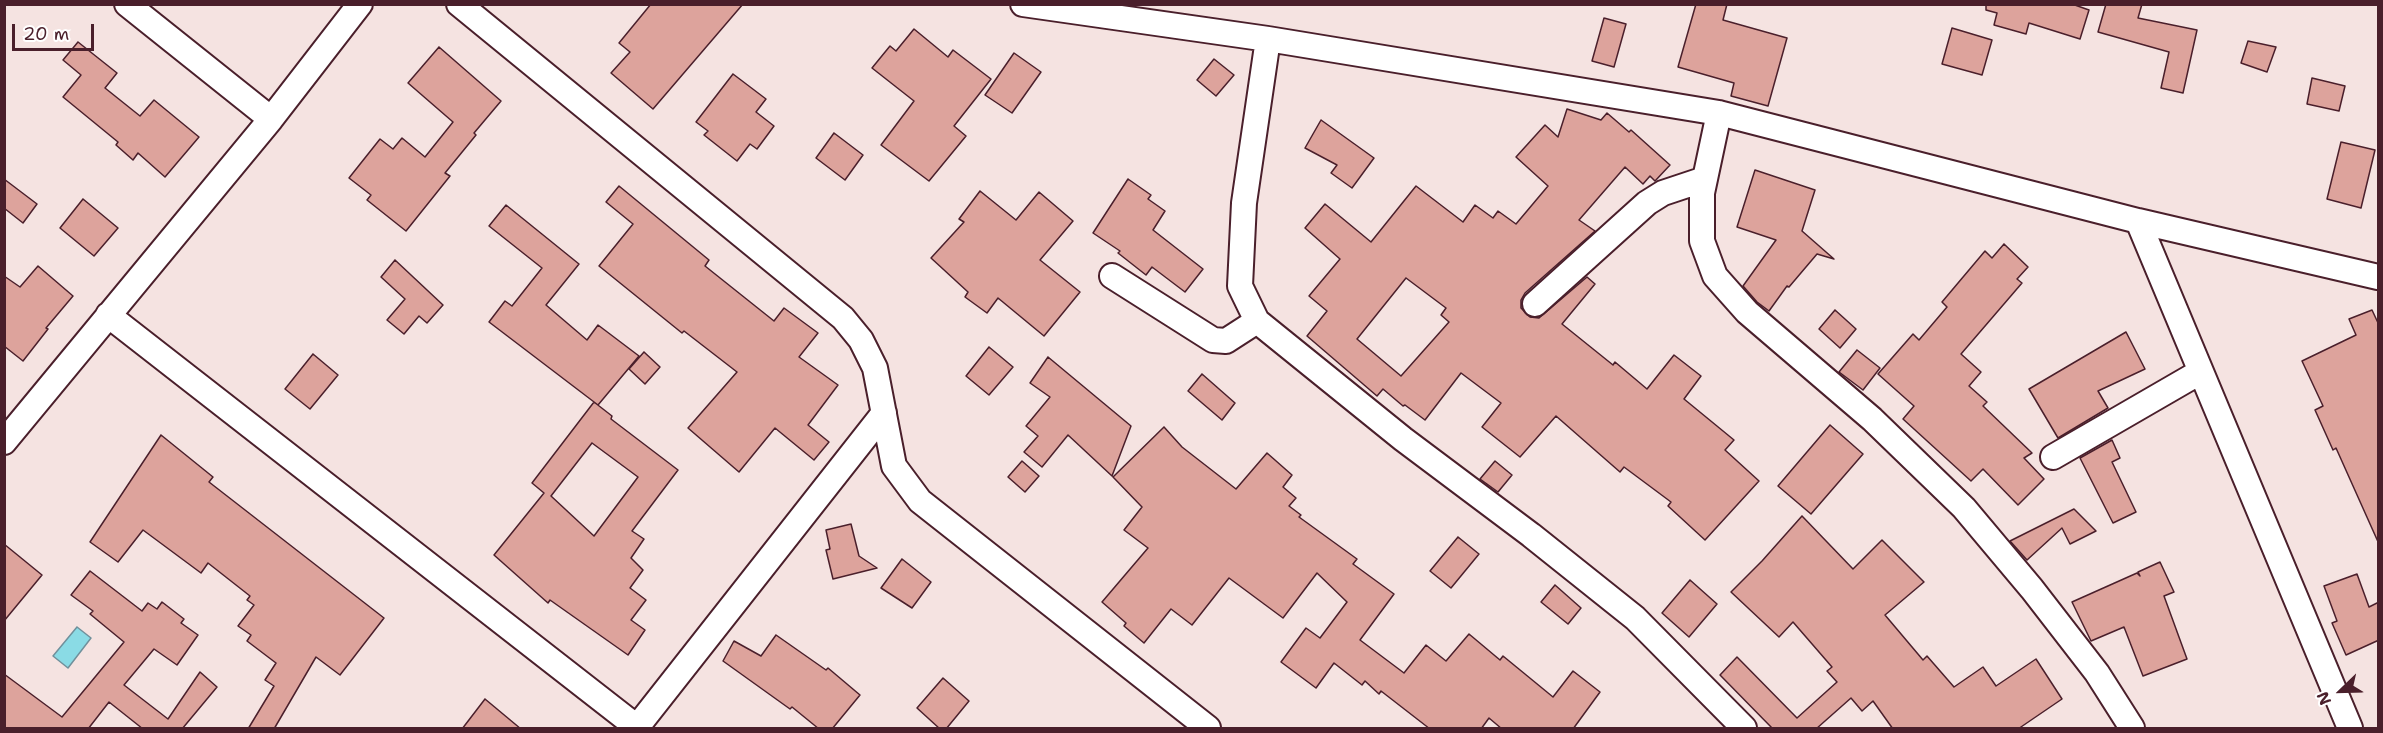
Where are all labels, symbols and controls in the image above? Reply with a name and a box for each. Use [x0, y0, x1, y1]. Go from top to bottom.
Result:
scale bar [15, 12, 98, 50]
text: 20 m [23, 22, 69, 46]
north arrow [2311, 661, 2371, 721]
text: N [2312, 688, 2336, 708]

